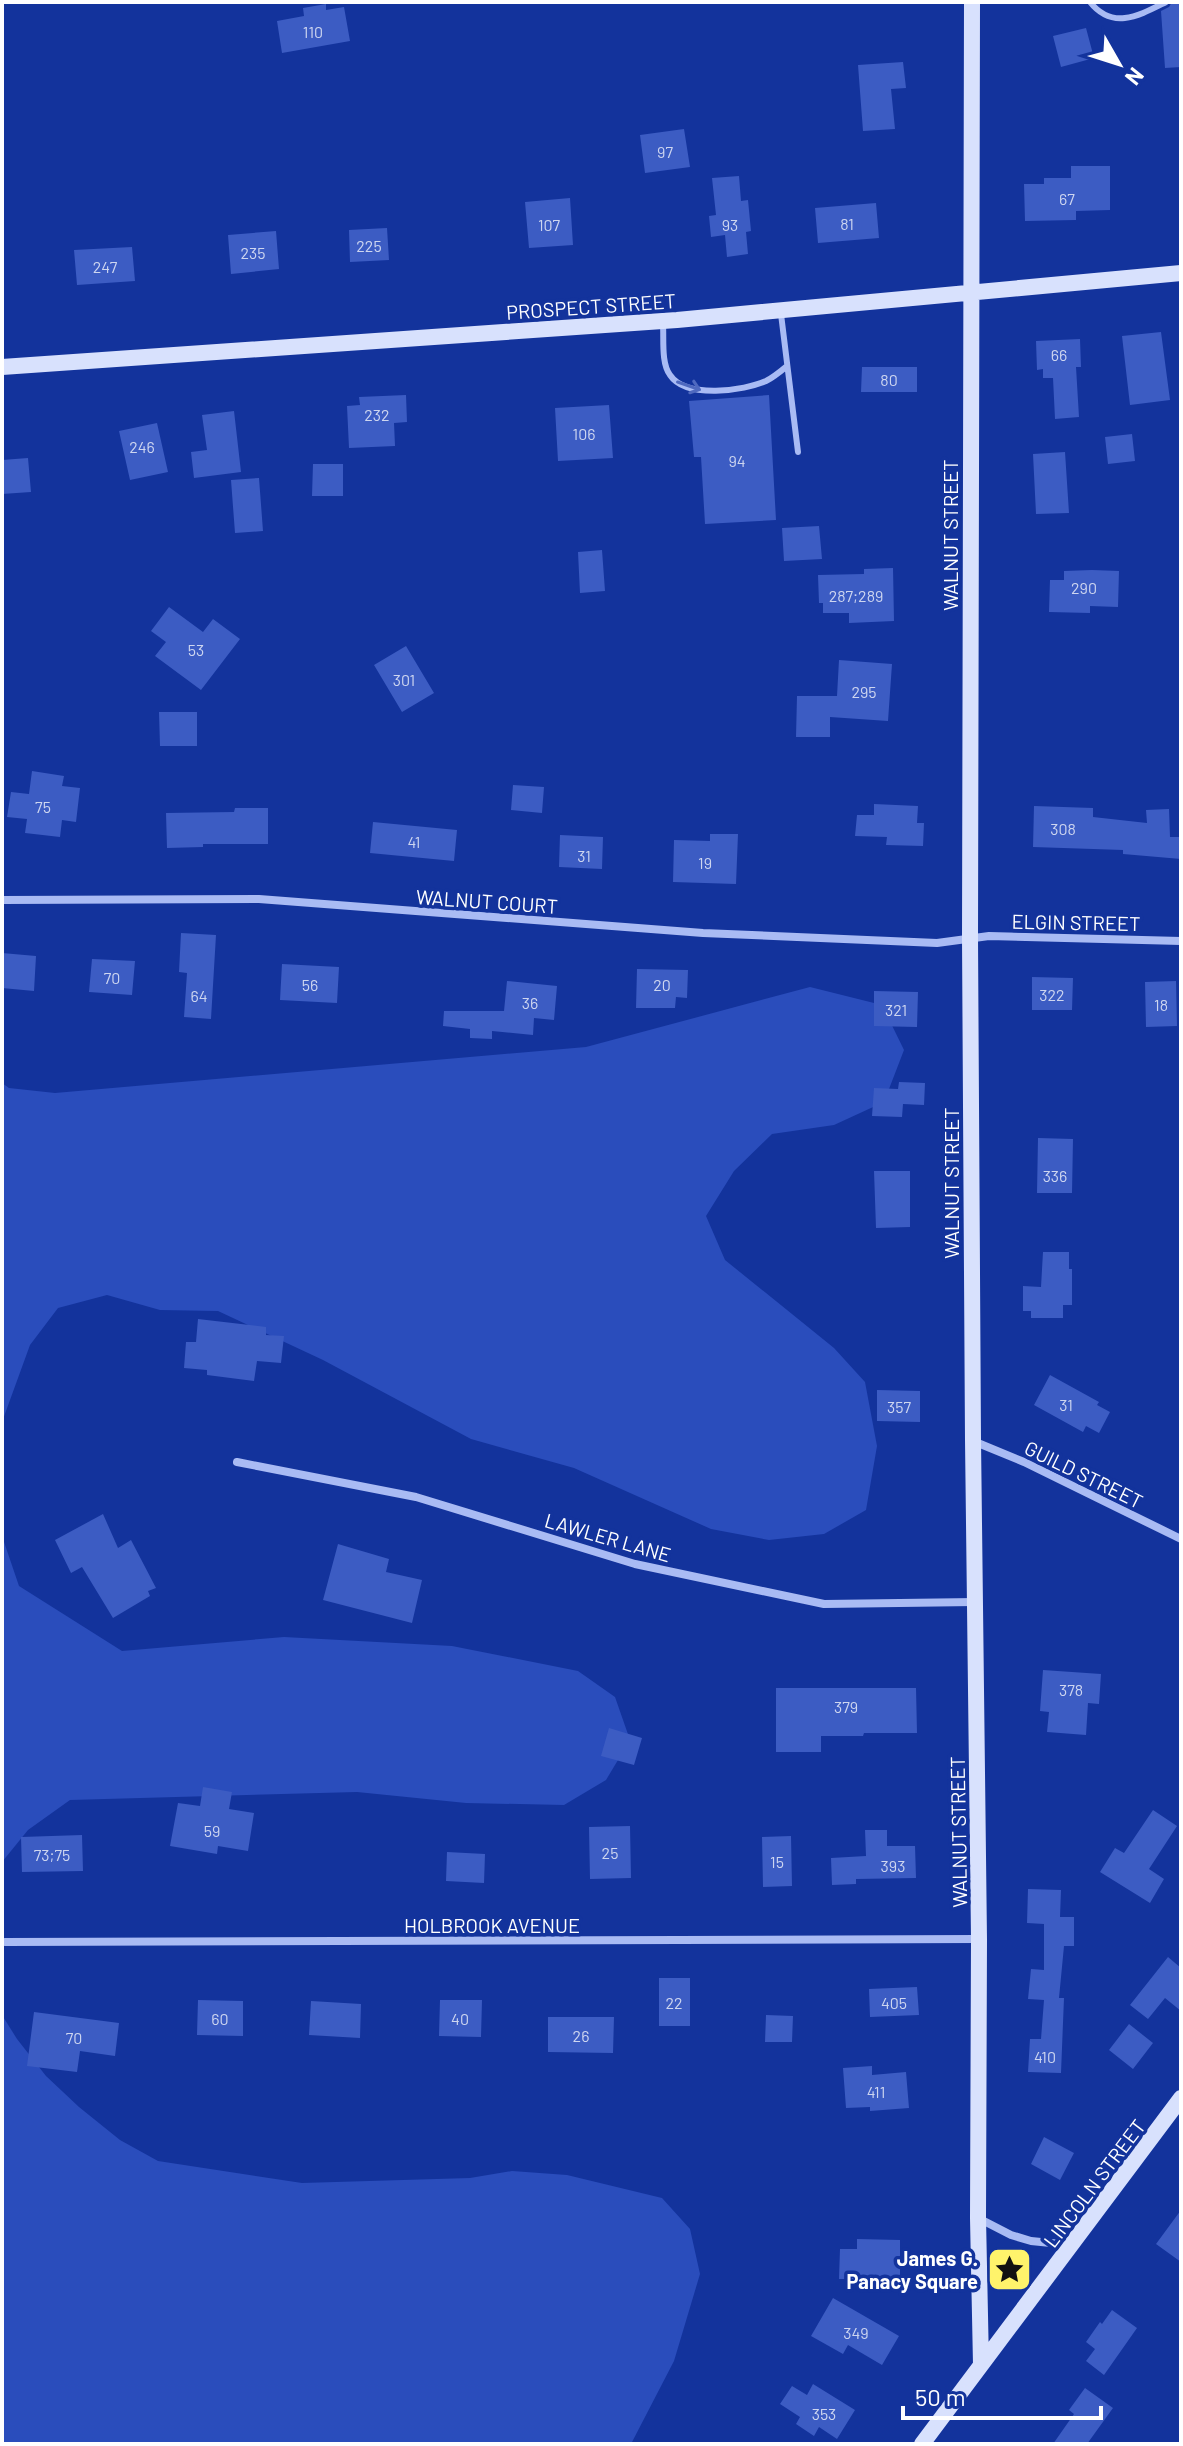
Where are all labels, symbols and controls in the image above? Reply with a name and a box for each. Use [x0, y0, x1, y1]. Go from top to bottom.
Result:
house number: 110 [303, 22, 323, 41]
north arrow [1079, 24, 1159, 104]
text: N [1121, 63, 1150, 91]
house number: 97 [657, 142, 673, 161]
house number: 67 [1059, 189, 1075, 208]
house number: 81 [840, 214, 854, 233]
house number: 107 [538, 215, 561, 234]
house number: 93 [722, 215, 738, 234]
house number: 225 [356, 236, 382, 255]
house number: 235 [241, 243, 265, 262]
house number: 247 [93, 257, 118, 276]
street label: PROSPECT STREET [505, 288, 677, 324]
house number: 66 [1051, 345, 1067, 364]
house number: 80 [880, 370, 898, 389]
one-way arrow [676, 379, 701, 394]
house number: 232 [364, 405, 390, 424]
house number: 106 [573, 424, 595, 443]
house number: 246 [129, 437, 155, 456]
house number: 94 [728, 451, 746, 470]
street label: WALNUT STREET [938, 459, 962, 611]
house number: 290 [1071, 578, 1097, 597]
house number: 287;289 [829, 586, 883, 605]
house number: 53 [188, 640, 204, 659]
house number: 301 [393, 670, 415, 689]
house number: 295 [851, 682, 877, 701]
house number: 75 [35, 797, 51, 816]
house number: 308 [1050, 819, 1076, 838]
house number: 41 [408, 832, 420, 851]
house number: 31 [577, 846, 591, 865]
house number: 19 [698, 853, 712, 872]
street label: WALNUT COURT [415, 884, 559, 918]
street label: ELGIN STREET [1011, 909, 1141, 935]
house number: 70 [104, 968, 120, 987]
house number: 56 [302, 975, 318, 994]
house number: 20 [653, 975, 671, 994]
house number: 322 [1039, 985, 1065, 1004]
house number: 64 [190, 986, 208, 1005]
house number: 36 [522, 993, 538, 1012]
house number: 18 [1154, 995, 1168, 1014]
house number: 321 [885, 1000, 907, 1019]
street label: WALNUT STREET [939, 1107, 963, 1259]
house number: 336 [1043, 1166, 1067, 1185]
house number: 31 [1059, 1395, 1073, 1414]
house number: 357 [887, 1397, 911, 1416]
street label: GUILD STREET [1021, 1435, 1147, 1513]
street label: LAWLER LANE [542, 1508, 674, 1566]
house number: 378 [1059, 1680, 1083, 1699]
house number: 379 [834, 1697, 858, 1716]
street label: WALNUT STREET [945, 1756, 971, 1908]
house number: 59 [204, 1821, 220, 1840]
house number: 25 [602, 1843, 618, 1862]
house number: 73;75 [34, 1845, 70, 1864]
house number: 15 [770, 1852, 784, 1871]
house number: 393 [881, 1856, 905, 1875]
street label: HOLBROOK AVENUE [404, 1913, 580, 1937]
house number: 22 [665, 1993, 683, 2012]
house number: 405 [881, 1993, 907, 2012]
house number: 60 [211, 2009, 229, 2028]
house number: 40 [451, 2009, 469, 2028]
house number: 26 [573, 2026, 589, 2045]
house number: 70 [66, 2028, 82, 2047]
house number: 410 [1034, 2047, 1056, 2066]
house number: 411 [867, 2082, 885, 2101]
street label: LINCOLN STREET [1038, 2114, 1150, 2252]
place icon: James G. Panacy Square [985, 2245, 1033, 2293]
place label: James G. Panacy Square [847, 2246, 978, 2293]
house number: 349 [843, 2323, 869, 2342]
scale bar [903, 2370, 1101, 2420]
text: 50 m [915, 2382, 966, 2411]
house number: 353 [812, 2404, 836, 2423]

